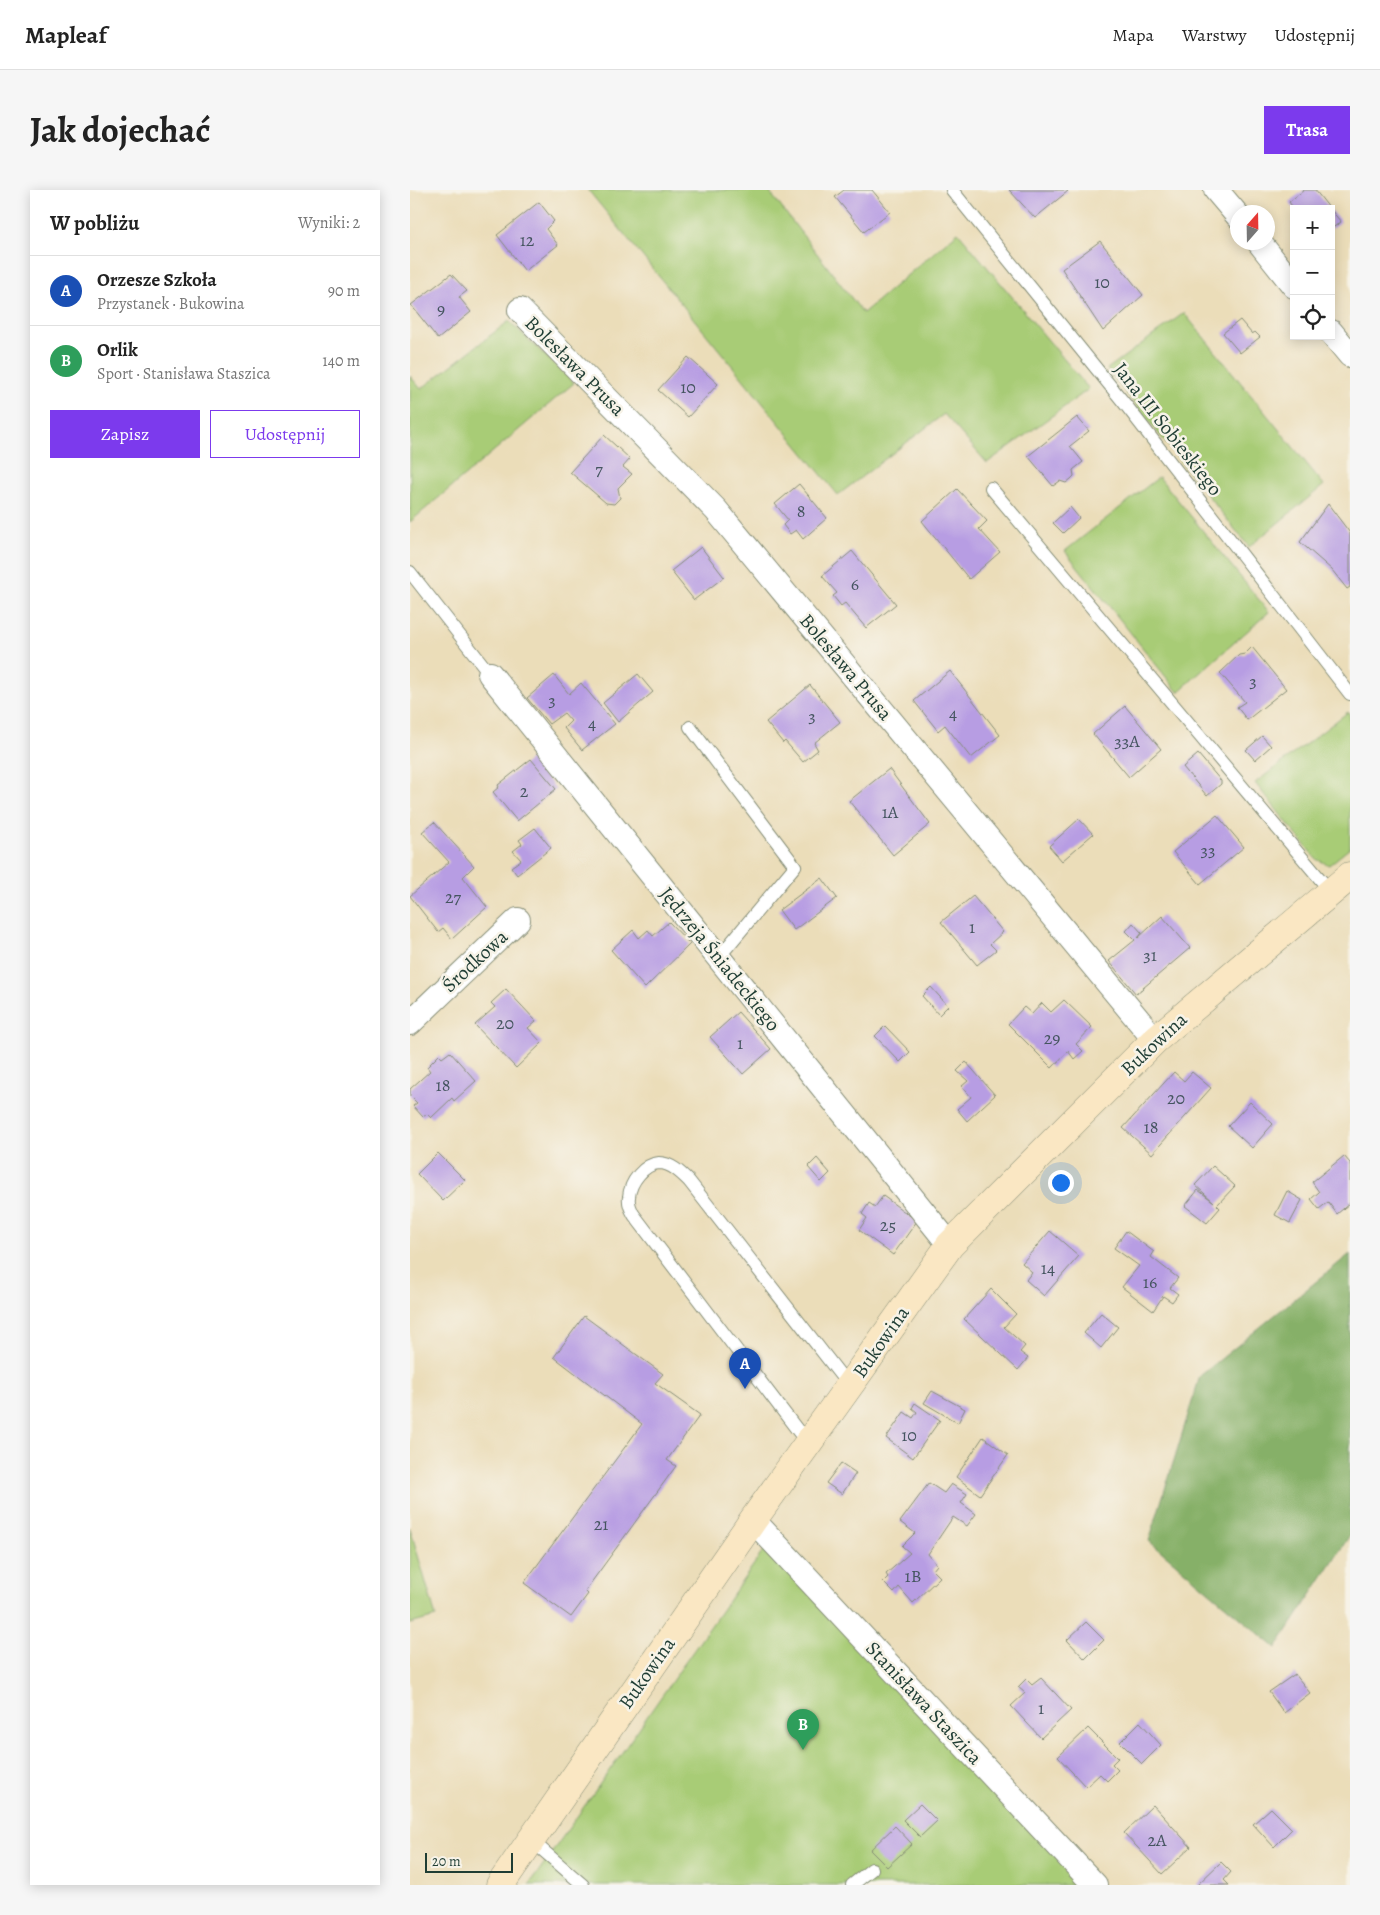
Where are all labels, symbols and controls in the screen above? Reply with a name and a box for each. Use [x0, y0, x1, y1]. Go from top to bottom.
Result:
text: Mapleaf [25, 19, 107, 51]
text: Mapa [1113, 23, 1154, 47]
text: Warstwy [1182, 23, 1246, 47]
text: Udostępnij [1274, 23, 1355, 47]
text: Jak dojechać [30, 106, 210, 154]
button: Trasa [1264, 106, 1350, 154]
north arrow [1230, 205, 1275, 250]
map controls [1290, 205, 1335, 340]
button: + [1290, 205, 1335, 250]
text: W pobliżu [50, 209, 139, 237]
text: Wyniki: 2 [298, 212, 360, 234]
house number: 12 [520, 228, 535, 252]
button: − [1290, 250, 1335, 295]
text: Orzesze Szkoła [97, 267, 217, 293]
house number: 10 [1094, 270, 1110, 294]
text: A [61, 280, 71, 302]
text: 90 m [328, 280, 360, 302]
text: Przystanek · Bukowina [97, 293, 244, 315]
button: locate [1290, 295, 1335, 340]
house number: 9 [437, 297, 445, 321]
street label: Bolesława Prusa [519, 310, 632, 423]
text: Orlik [97, 337, 138, 363]
text: B [61, 350, 71, 372]
text: 140 m [322, 350, 360, 372]
street label: Jana III Sobieskiego [1107, 357, 1229, 501]
text: Sport · Stanisława Staszica [97, 363, 270, 385]
house number: 10 [680, 375, 696, 399]
button: Zapisz [50, 410, 200, 458]
button: Udostępnij [210, 410, 360, 458]
house number: 7 [595, 457, 603, 481]
house number: 8 [797, 499, 805, 523]
house number: 6 [851, 572, 859, 596]
street label: Bolesława Prusa [793, 608, 899, 727]
house number: 3 [1249, 669, 1257, 693]
house number: 3 [548, 688, 556, 712]
house number: 4 [949, 701, 957, 725]
house number: 3 [808, 704, 816, 728]
house number: 4 [588, 711, 596, 735]
house number: 33A [1114, 729, 1140, 753]
house number: 2 [520, 779, 529, 803]
house number: 1A [882, 800, 899, 824]
house number: 33 [1201, 838, 1215, 862]
street label: Jędrzeja Śniadeckiego [653, 881, 787, 1037]
house number: 27 [445, 885, 461, 909]
house number: 1 [969, 915, 975, 939]
street label: Środkowa [436, 923, 514, 998]
house number: 31 [1143, 943, 1157, 967]
street label: Bukowina [1115, 1006, 1194, 1082]
house number: 20 [496, 1011, 514, 1035]
house number: 29 [1044, 1026, 1060, 1050]
house number: 1 [737, 1031, 743, 1055]
house number: 18 [436, 1073, 450, 1097]
house number: 20 [1167, 1086, 1185, 1110]
house number: 18 [1144, 1115, 1158, 1139]
your location [1048, 1170, 1074, 1196]
house number: 25 [880, 1213, 896, 1237]
house number: 14 [1041, 1256, 1055, 1280]
house number: 16 [1143, 1270, 1157, 1294]
street label: Bukowina [846, 1300, 916, 1383]
pin: A [729, 1348, 761, 1389]
house number: 10 [901, 1423, 917, 1447]
house number: 21 [594, 1512, 608, 1536]
house number: 1B [905, 1564, 921, 1588]
street label: Bukowina [612, 1631, 682, 1714]
street label: Stanisława Staszica [860, 1635, 989, 1771]
house number: 1 [1038, 1696, 1044, 1720]
pin: B [787, 1709, 819, 1750]
house number: 2A [1147, 1828, 1167, 1852]
scale bar [425, 1850, 512, 1873]
text: 20 m [432, 1852, 461, 1871]

